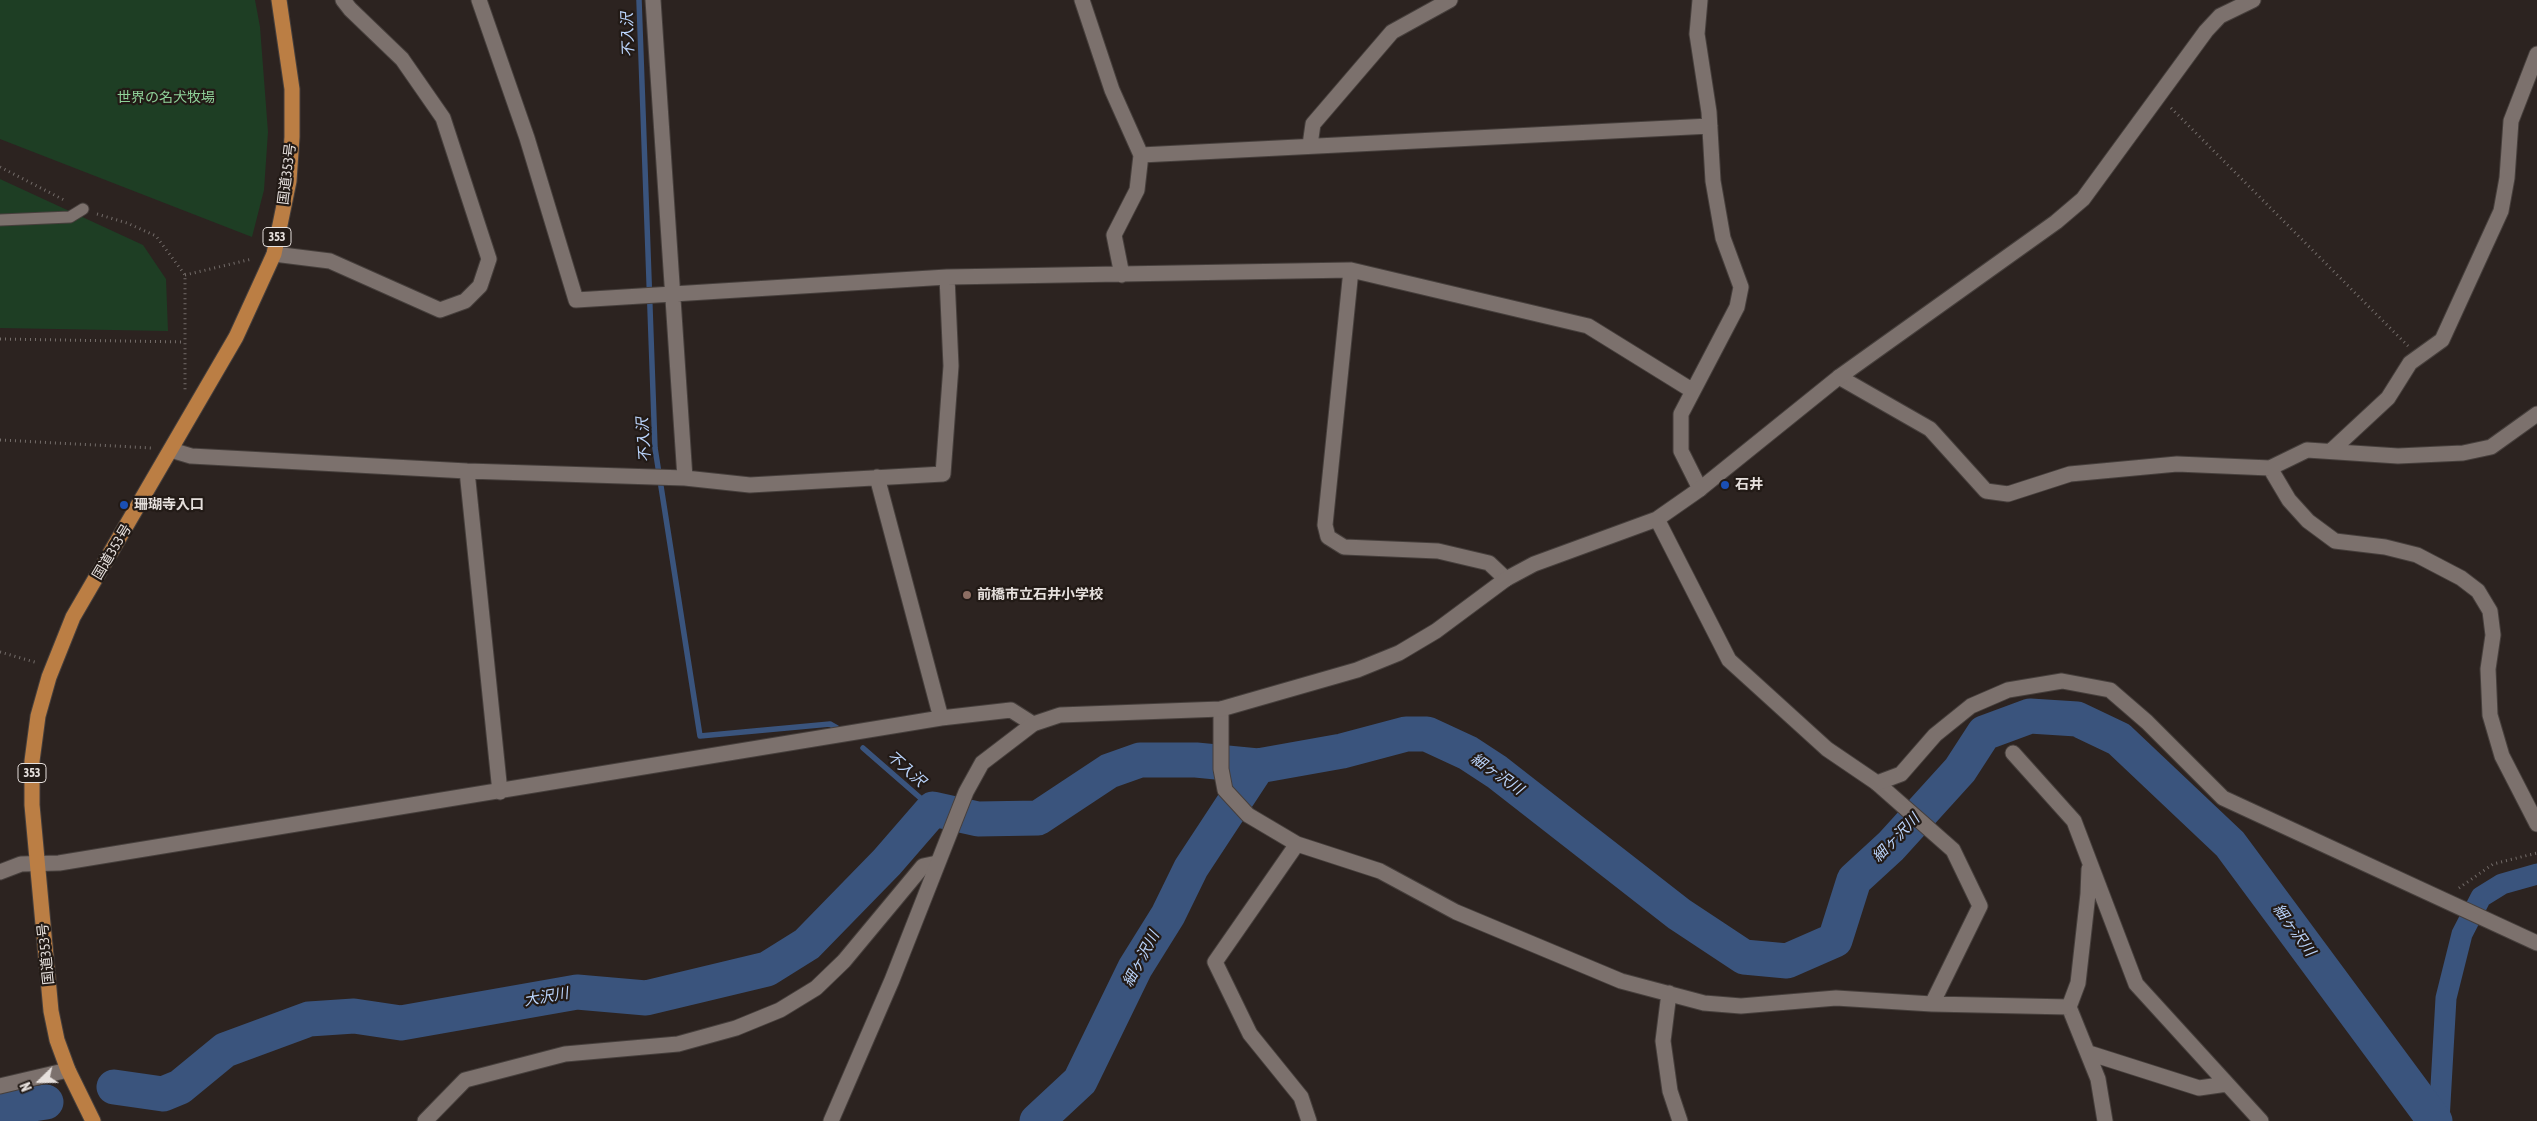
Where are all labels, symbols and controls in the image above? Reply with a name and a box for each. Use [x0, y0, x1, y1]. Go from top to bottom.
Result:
water label: 不入沢 [618, 12, 638, 58]
park label: 世界の名犬牧場 [117, 90, 215, 106]
street label: 国道353号 [275, 142, 299, 206]
road number: 353 [263, 228, 291, 246]
water label: 不入沢 [633, 417, 655, 463]
place label: 石井 [1735, 477, 1763, 493]
marker: 石井 [1719, 479, 1731, 491]
place label: 珊瑚寺入口 [134, 497, 204, 513]
marker: 珊瑚寺入口 [118, 499, 130, 511]
street label: 国道353号 [89, 521, 135, 583]
place label: 前橋市立石井小学校 [977, 587, 1103, 603]
marker: 前橋市立石井小学校 [961, 589, 973, 601]
water label: 不入沢 [883, 747, 929, 791]
water label: 細ヶ沢川 [1467, 749, 1527, 799]
road number: 353 [18, 764, 46, 782]
water label: 細ヶ沢川 [1869, 810, 1923, 866]
water label: 細ヶ沢川 [2269, 900, 2319, 960]
street label: 国道353号 [34, 922, 58, 986]
water label: 細ヶ沢川 [1119, 928, 1163, 990]
water label: 大沢川 [522, 984, 570, 1010]
north arrow [15, 1056, 65, 1106]
text: N [17, 1080, 35, 1093]

